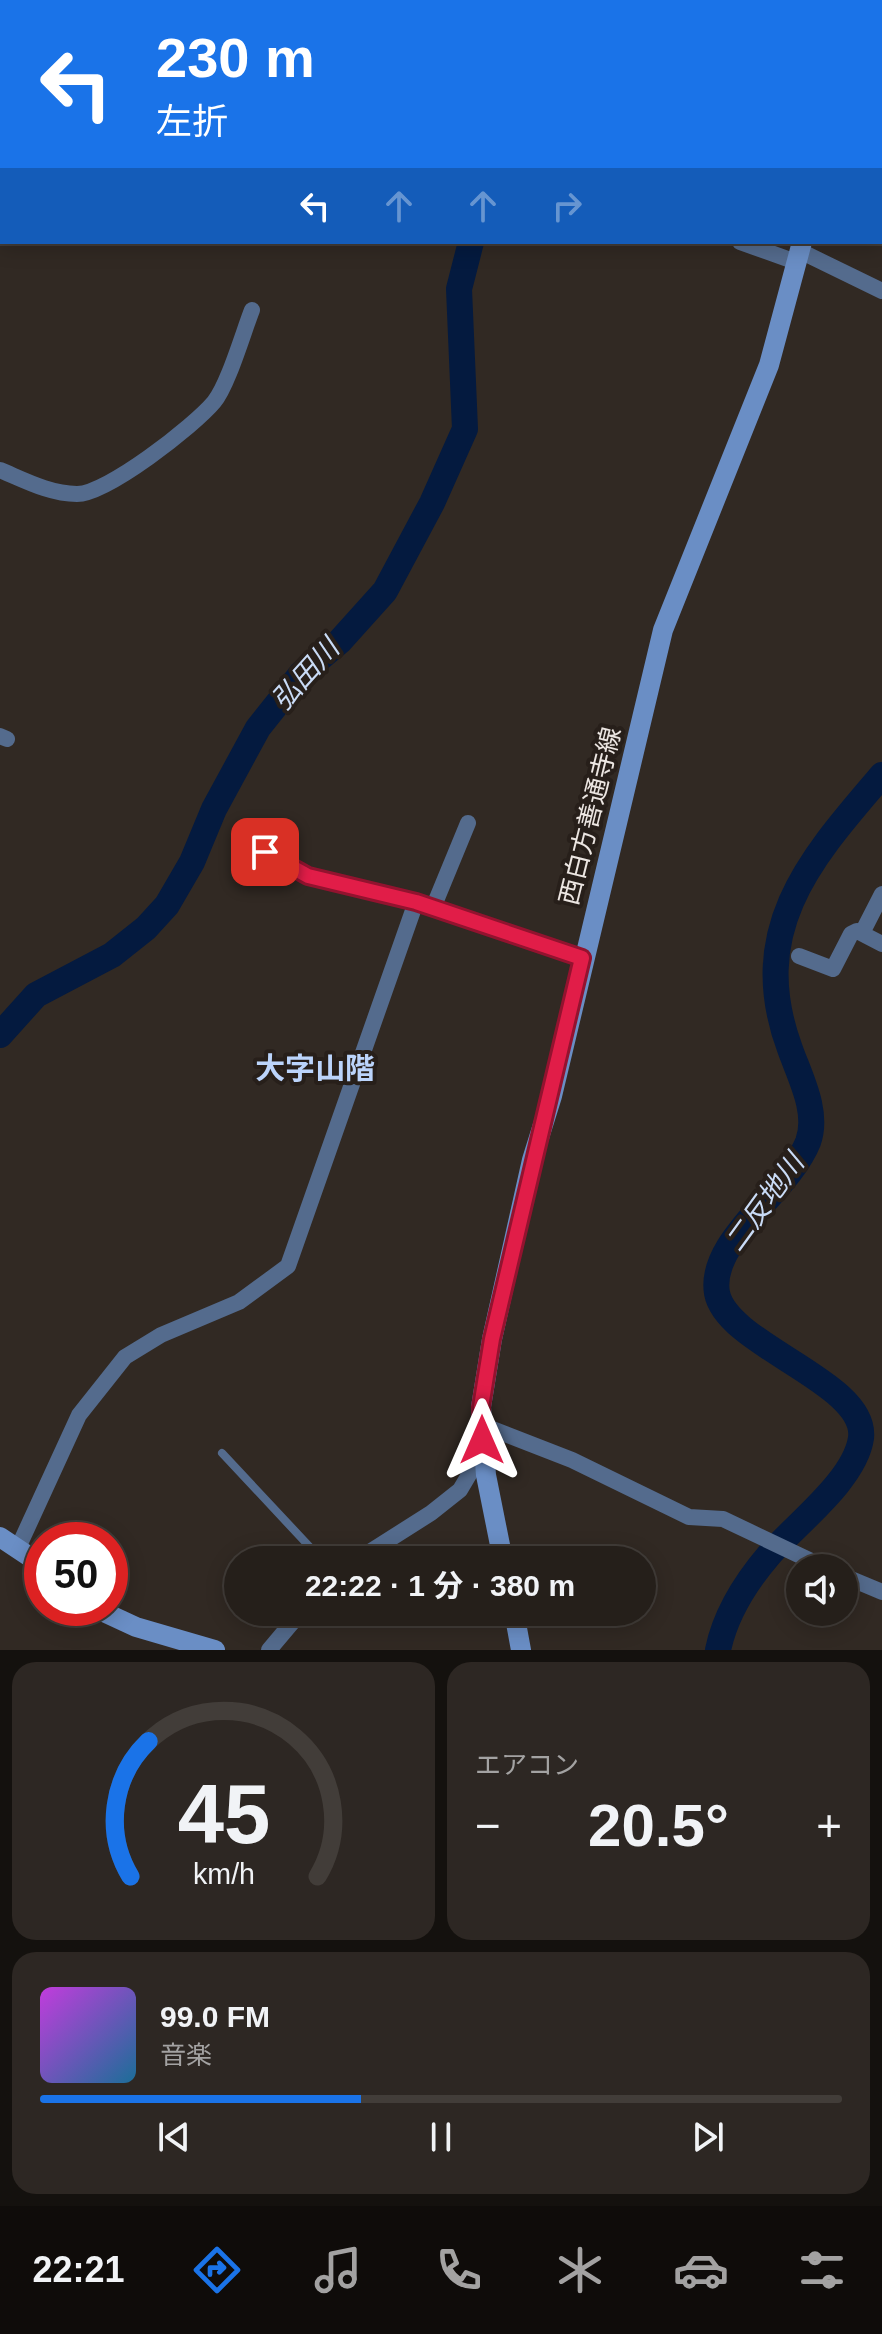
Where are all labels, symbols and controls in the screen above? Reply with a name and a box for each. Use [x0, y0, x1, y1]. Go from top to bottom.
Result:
text: 230 m [156, 26, 315, 89]
icon: left [24, 32, 128, 136]
text: 左折 [156, 101, 228, 142]
icon: left [293, 184, 337, 228]
icon: ahead [377, 184, 421, 228]
icon: ahead [461, 184, 505, 228]
icon: right [545, 184, 589, 228]
water label: 弘田川 [266, 631, 347, 716]
street label: 西白方善通寺線 [553, 724, 627, 908]
pin [231, 818, 299, 886]
icon: arrive [243, 830, 287, 874]
district label: 大字山階 [255, 1052, 375, 1085]
water label: 二反地川 [719, 1145, 812, 1257]
position arrow [440, 1398, 524, 1482]
speed limit sign: 50 [24, 1522, 128, 1626]
map controls [786, 1554, 858, 1626]
button: sound [786, 1554, 858, 1626]
text: 22:22 · 1 分 · 380 m [305, 1569, 575, 1602]
text: エアコン [475, 1750, 579, 1780]
text: 45 [177, 1768, 270, 1861]
text: 20.5° [588, 1792, 729, 1859]
text: − [475, 1801, 501, 1850]
text: + [816, 1801, 842, 1850]
text: km/h [193, 1858, 254, 1890]
text: 99.0 FM [160, 2000, 270, 2033]
text: 音楽 [160, 2040, 212, 2070]
icon: previous [152, 2115, 196, 2159]
icon: pause [419, 2115, 463, 2159]
icon: next [686, 2115, 730, 2159]
icon: directions [189, 2242, 245, 2298]
icon: music [310, 2242, 366, 2298]
icon: phone [431, 2242, 487, 2298]
icon: climate [552, 2242, 608, 2298]
icon: car [673, 2242, 729, 2298]
icon: filters [794, 2242, 850, 2298]
text: 22:21 [32, 2249, 125, 2290]

